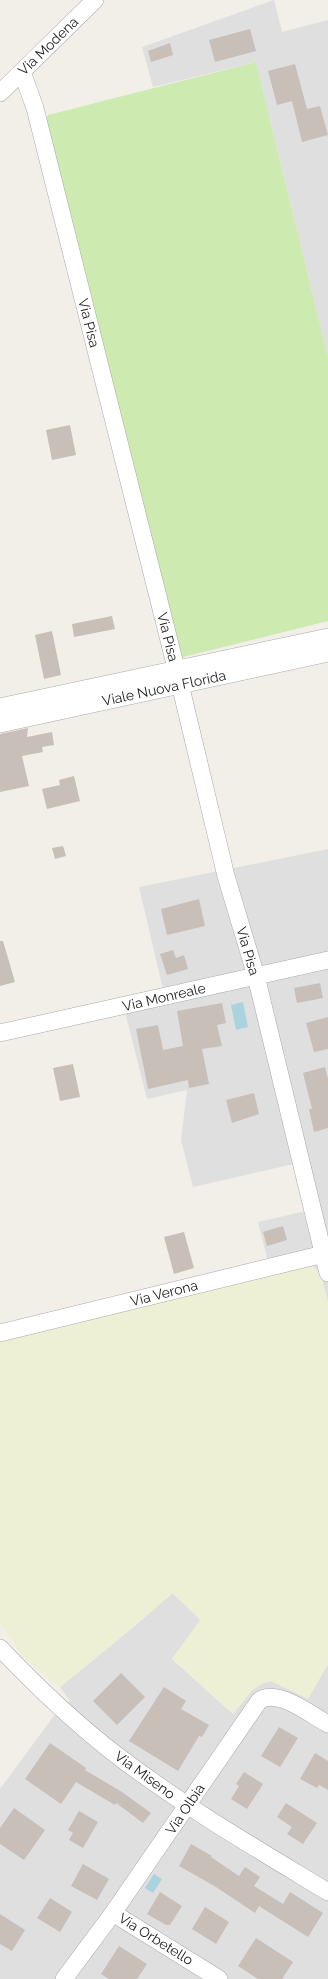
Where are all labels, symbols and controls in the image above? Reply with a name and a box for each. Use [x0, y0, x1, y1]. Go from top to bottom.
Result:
street label: Via Modena [15, 14, 81, 78]
street label: Via Pisa [75, 297, 103, 349]
street label: Via Pisa [154, 611, 182, 663]
street label: Viale Nuova Florida [101, 667, 227, 709]
street label: Via Pisa [233, 925, 263, 977]
street label: Via Monreale [121, 980, 207, 1014]
street label: Via Verona [129, 1277, 199, 1309]
street label: Via Miseno [112, 1748, 178, 1802]
street label: Via Olbia [162, 1781, 208, 1837]
street label: Via Orbetello [116, 1910, 196, 1968]

